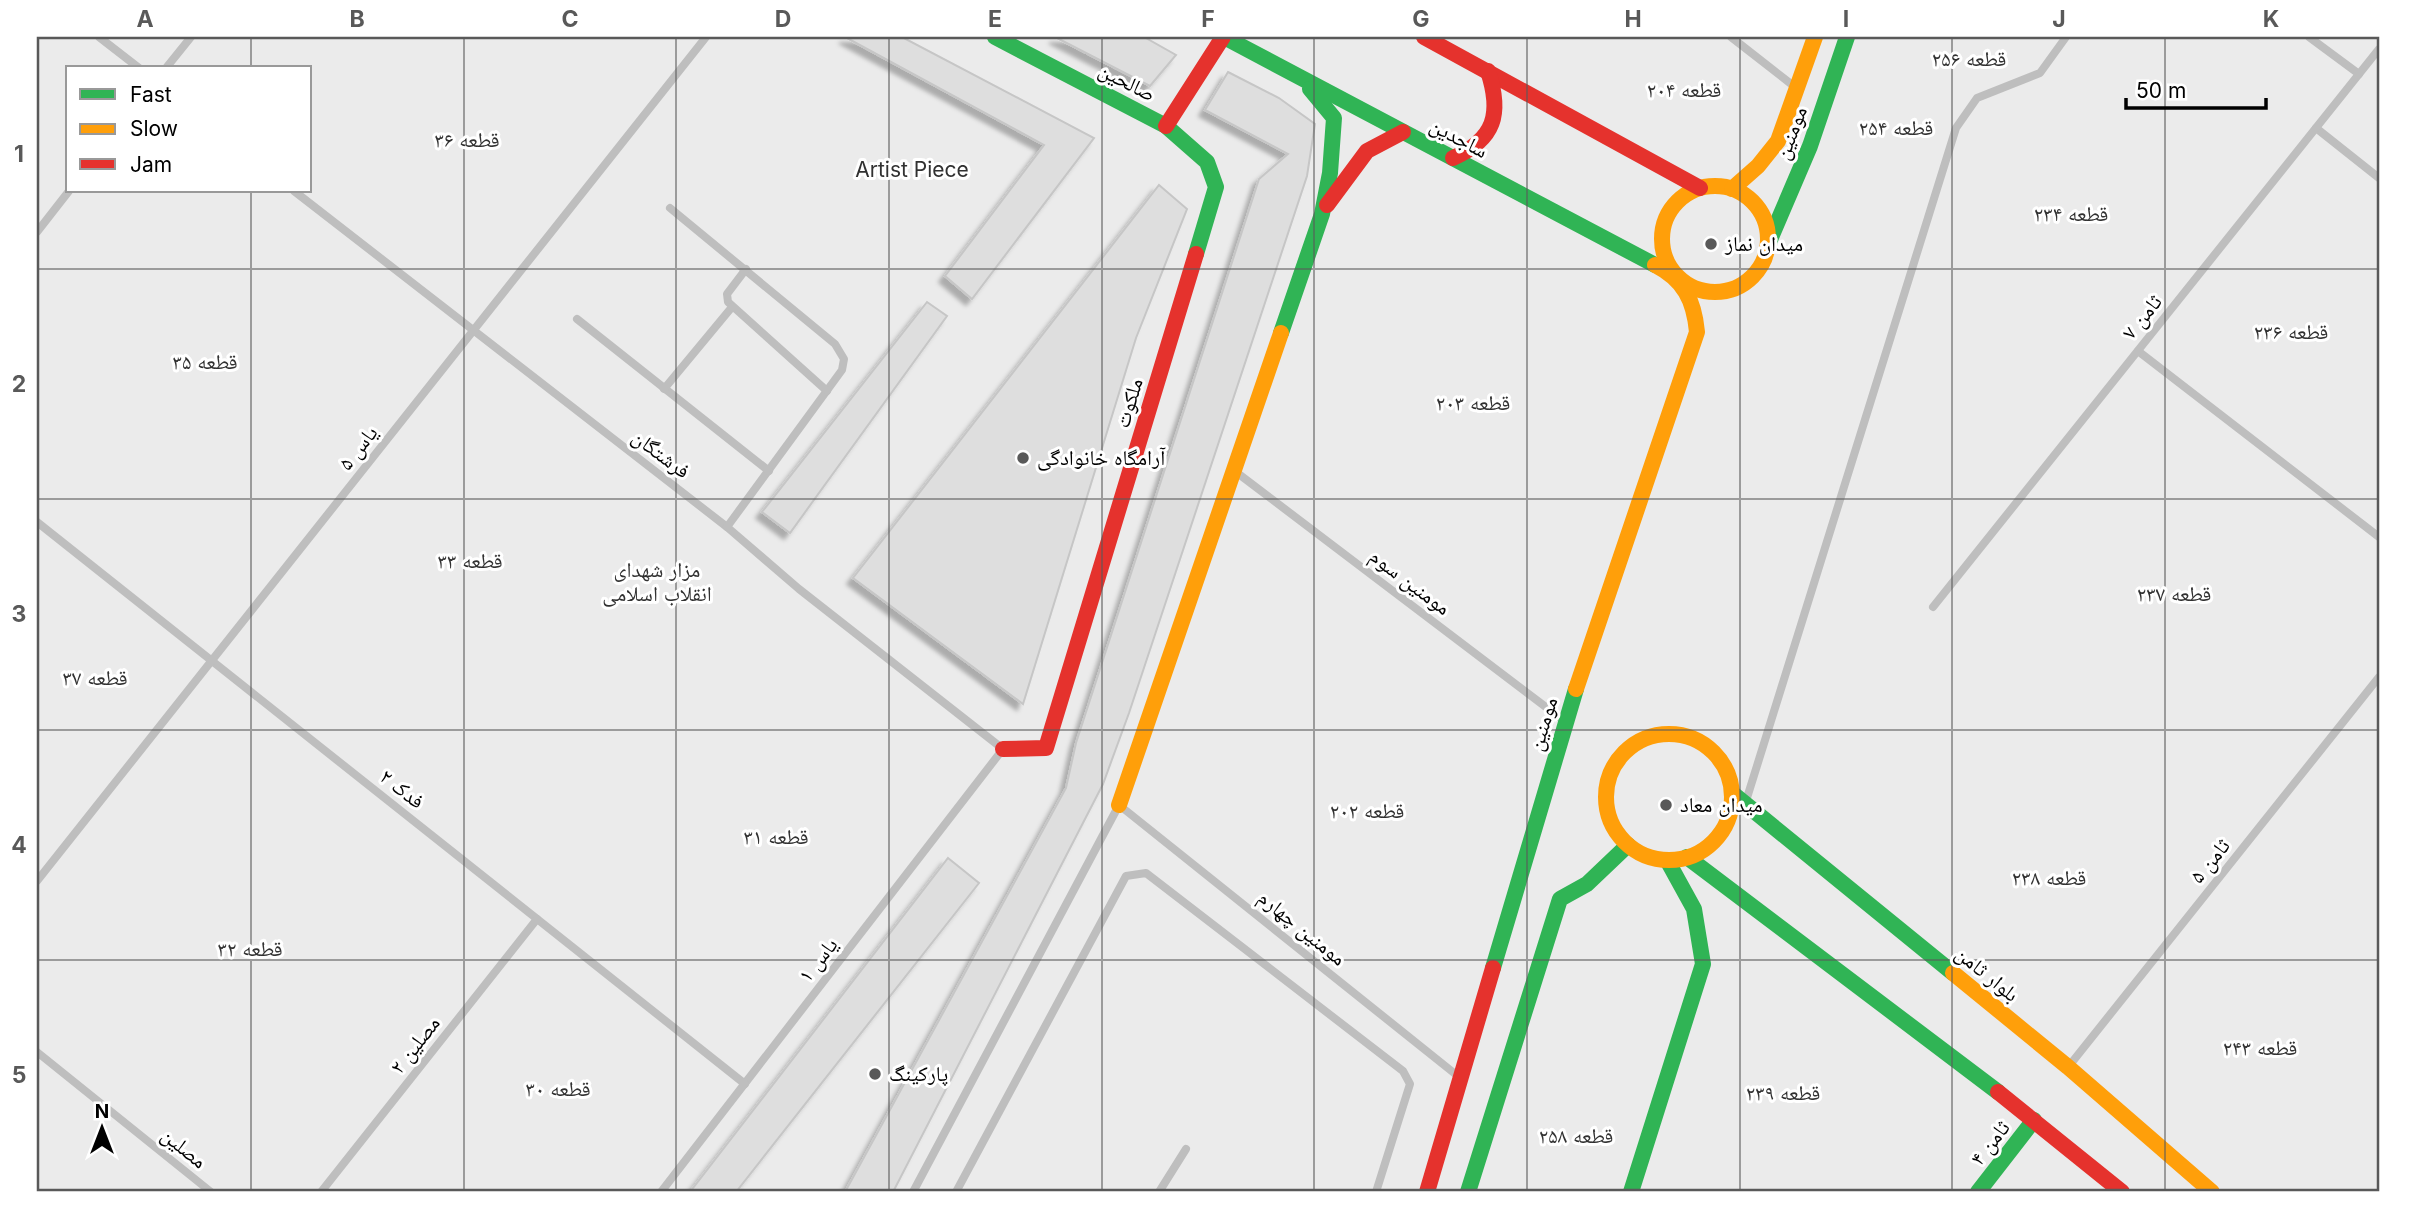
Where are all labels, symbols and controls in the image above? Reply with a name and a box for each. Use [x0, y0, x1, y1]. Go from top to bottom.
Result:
text: A [136, 5, 154, 33]
text: B [349, 5, 365, 33]
text: C [561, 5, 579, 33]
text: D [775, 5, 791, 33]
text: E [988, 5, 1002, 33]
text: F [1201, 5, 1215, 33]
text: G [1412, 5, 1430, 33]
text: H [1624, 5, 1642, 33]
text: I [1843, 5, 1849, 33]
text: J [2052, 5, 2066, 33]
text: K [2263, 5, 2279, 33]
park label: قطعه ۲۵۶ [1932, 46, 2006, 71]
street label: صالحین [1094, 57, 1160, 107]
legend [66, 66, 312, 192]
scale bar [2126, 66, 2266, 110]
park label: قطعه ۲۰۴ [1647, 77, 1721, 102]
text: 50 m [2136, 78, 2186, 103]
text: Fast [130, 82, 172, 107]
street label: مومنین [1769, 103, 1813, 163]
street label: ساجدین [1426, 112, 1492, 164]
park label: قطعه ۲۵۴ [1859, 115, 1933, 140]
text: Slow [130, 116, 178, 141]
park label: قطعه ۳۶ [435, 127, 499, 152]
text: 1 [14, 140, 24, 168]
text: Jam [130, 152, 172, 177]
park label: Artist Piece [855, 157, 969, 182]
park label: قطعه ۲۳۴ [2034, 201, 2108, 226]
place label: میدان نماز [1724, 231, 1803, 256]
marker: میدان نماز [1703, 236, 1719, 252]
street label: ثامن ۷ [2116, 289, 2168, 345]
park label: قطعه ۲۳۶ [2254, 319, 2328, 344]
park label: قطعه ۳۵ [173, 349, 237, 374]
text: 2 [12, 370, 26, 398]
street label: ملکوت [1109, 375, 1148, 431]
park label: قطعه ۲۰۳ [1436, 390, 1510, 415]
street label: یاس ۵ [333, 421, 383, 475]
street label: فرشتگان [627, 424, 695, 483]
place label: آرامگاه خانوادگی [1037, 445, 1166, 471]
marker: آرامگاه خانوادگی [1015, 450, 1031, 466]
street label: مومنین سوم [1364, 543, 1456, 622]
park label: قطعه ۳۳ [438, 548, 502, 573]
park label: مزار شهدای انقلاب اسلامی [602, 557, 712, 607]
park label: قطعه ۲۳۷ [2137, 581, 2211, 606]
text: 3 [12, 600, 26, 628]
park label: قطعه ۳۷ [63, 665, 127, 690]
street label: مومنین [1523, 694, 1563, 754]
street label: فدک ۲ [375, 764, 429, 814]
place label: میدان معاد [1680, 792, 1763, 817]
marker: میدان معاد [1658, 797, 1674, 813]
park label: قطعه ۲۰۲ [1330, 798, 1404, 823]
park label: قطعه ۳۱ [744, 824, 808, 849]
text: 4 [11, 831, 27, 859]
street label: ثامن ۵ [2184, 833, 2236, 889]
park label: قطعه ۲۳۸ [2012, 865, 2086, 890]
street label: مومنین چهارم [1252, 885, 1351, 972]
street label: یاس ۱ [793, 933, 843, 987]
park label: قطعه ۳۲ [218, 936, 282, 961]
street label: بلوار ثامن [1950, 941, 2024, 1007]
street label: مصلین ۲ [384, 1011, 446, 1079]
park label: قطعه ۲۴۳ [2223, 1035, 2297, 1060]
text: 5 [12, 1061, 26, 1089]
place label: پارکینگ [889, 1061, 948, 1086]
marker: پارکینگ [867, 1066, 883, 1082]
park label: قطعه ۳۰ [526, 1076, 590, 1101]
park label: قطعه ۲۳۹ [1746, 1080, 1820, 1105]
north arrow [66, 1092, 136, 1162]
text: N [95, 1100, 109, 1123]
street label: ثامن ۴ [1964, 1115, 2016, 1171]
street label: مصلین [156, 1122, 212, 1174]
park label: قطعه ۲۵۸ [1539, 1123, 1613, 1148]

